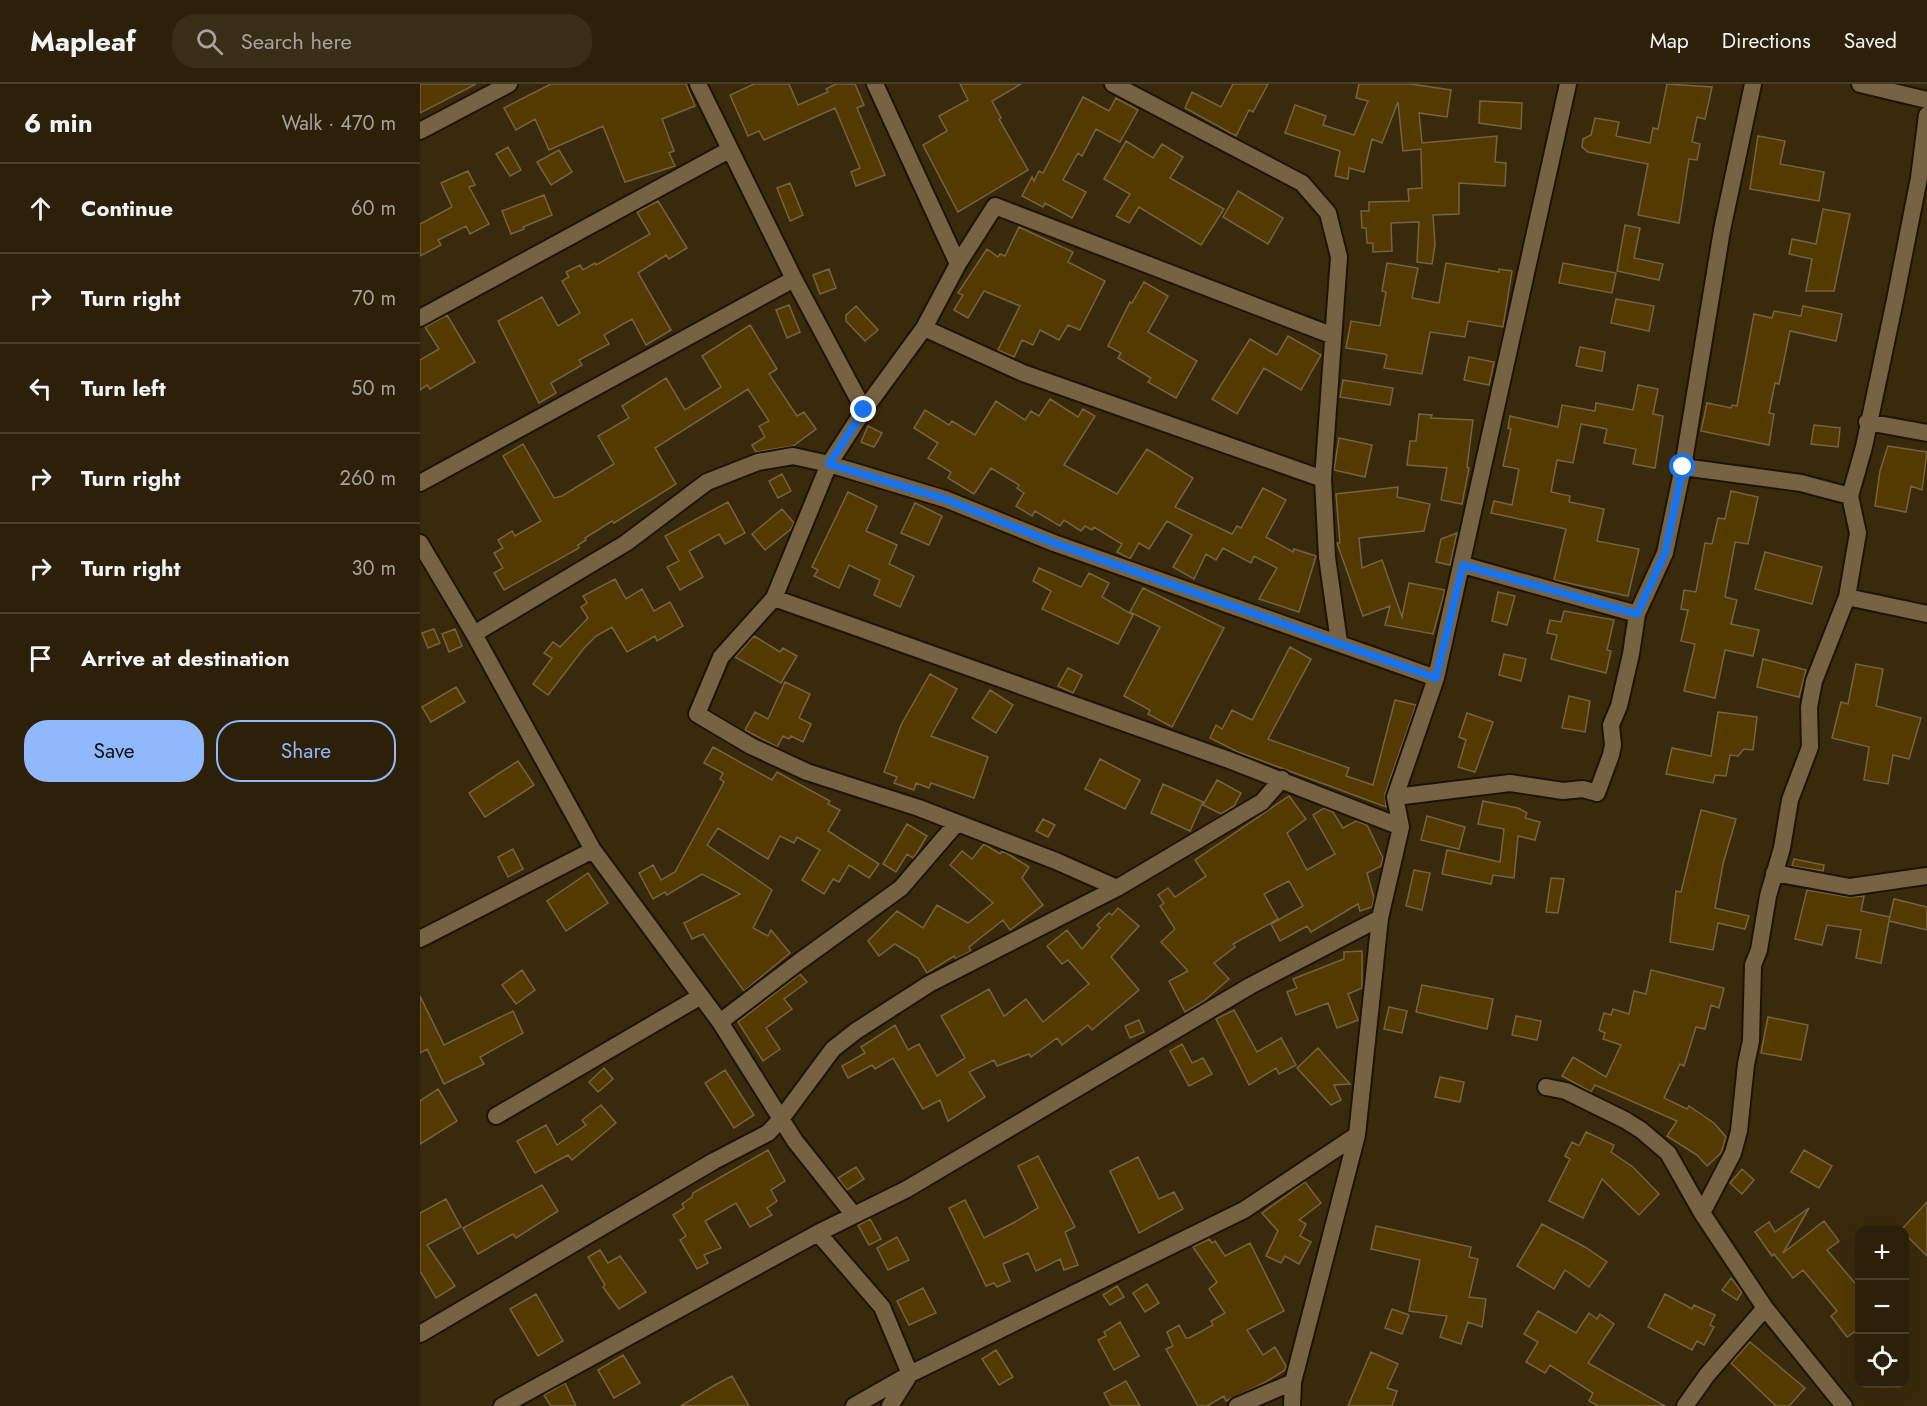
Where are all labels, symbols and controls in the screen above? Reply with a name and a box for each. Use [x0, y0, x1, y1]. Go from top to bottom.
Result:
search box [172, 14, 592, 68]
text: Mapleaf [30, 21, 136, 62]
icon: search [193, 25, 226, 58]
text: Search here [241, 25, 352, 57]
text: Map [1650, 26, 1689, 56]
text: Directions [1722, 26, 1811, 56]
text: Saved [1844, 26, 1897, 56]
text: 6 min [24, 104, 93, 142]
text: Walk · 470 m [281, 109, 396, 138]
icon: ahead [24, 192, 57, 225]
text: Continue [81, 192, 173, 224]
text: 60 m [351, 194, 396, 223]
icon: right [24, 282, 57, 315]
text: Turn right [81, 282, 181, 314]
text: 70 m [352, 284, 396, 313]
icon: left [24, 372, 57, 405]
text: Turn left [81, 372, 166, 404]
text: 50 m [351, 374, 396, 403]
route end [850, 396, 876, 422]
route start [1669, 453, 1695, 479]
icon: right [24, 462, 57, 495]
text: Turn right [81, 462, 181, 494]
text: 260 m [340, 464, 396, 493]
icon: right [24, 552, 57, 585]
text: Turn right [81, 552, 181, 584]
text: 30 m [351, 554, 396, 583]
icon: arrive [24, 642, 57, 675]
text: Arrive at destination [81, 642, 290, 674]
button: Save [24, 720, 204, 782]
button: Share [216, 720, 396, 782]
map controls [1855, 1226, 1909, 1388]
button: + [1855, 1226, 1909, 1280]
button: − [1855, 1280, 1909, 1334]
button: locate [1855, 1334, 1909, 1388]

